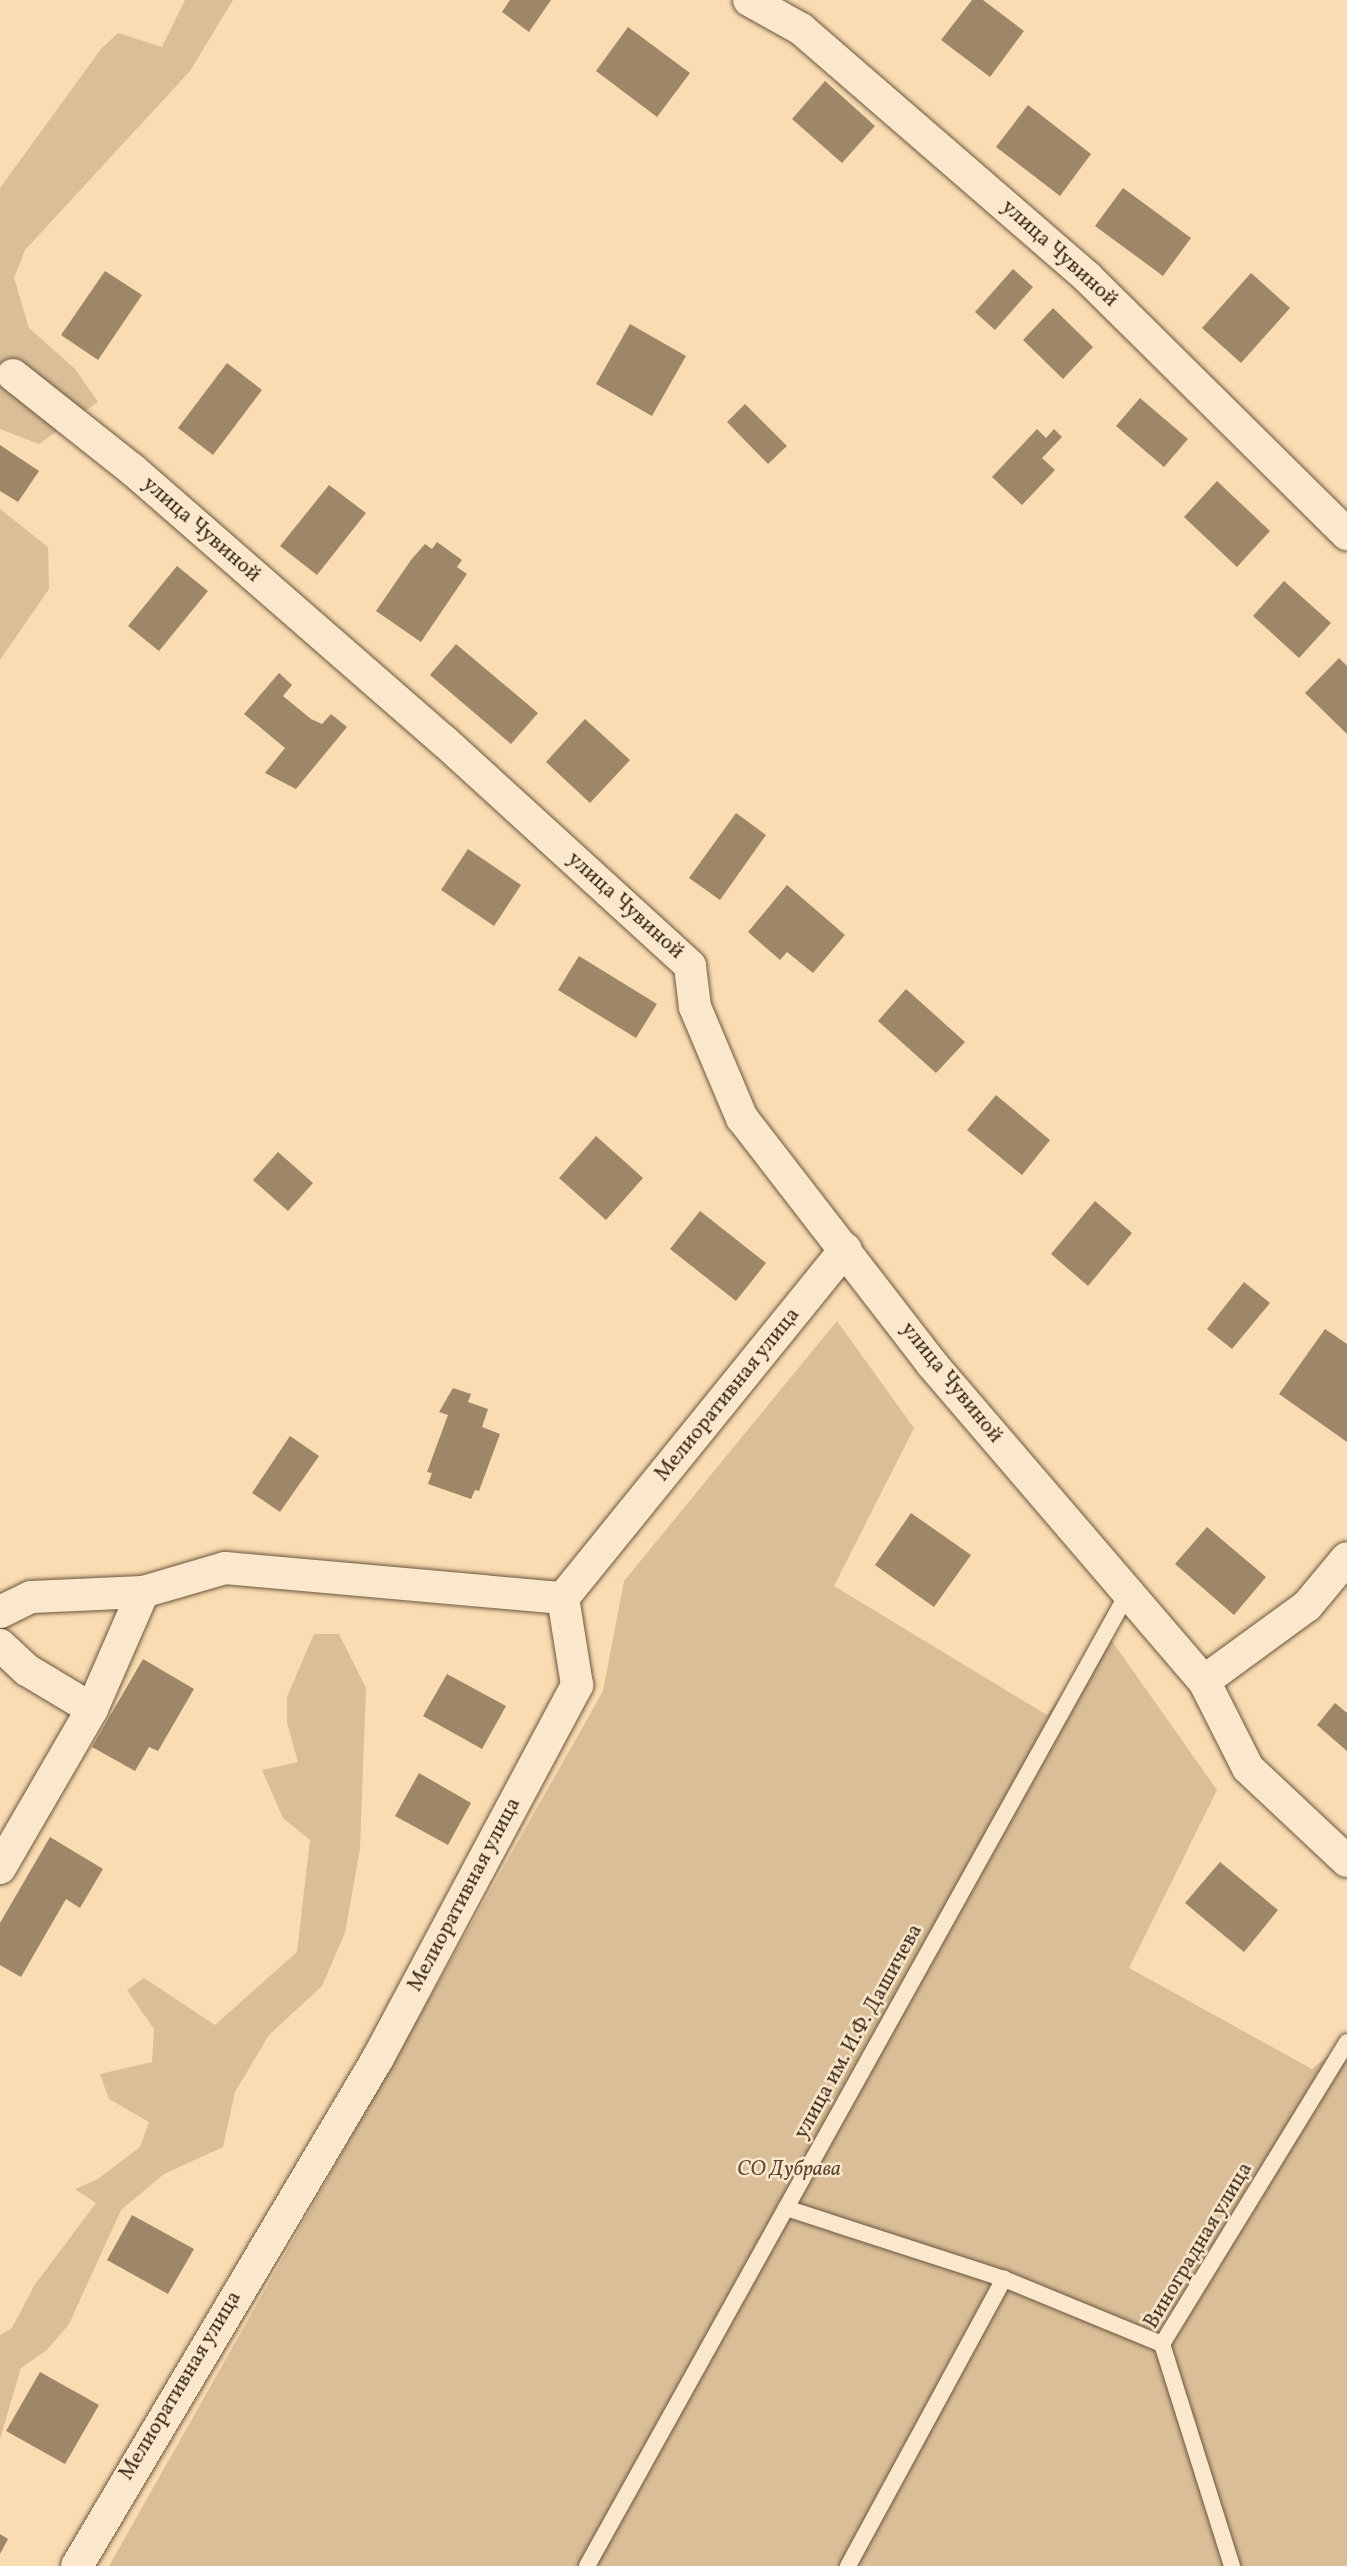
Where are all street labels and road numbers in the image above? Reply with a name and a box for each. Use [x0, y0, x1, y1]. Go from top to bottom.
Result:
street label: улица Чувиной [995, 195, 1123, 313]
street label: улица Чувиной [137, 472, 265, 588]
street label: улица Чувиной [561, 847, 689, 965]
street label: Мелиоративная улица [650, 1303, 806, 1487]
street label: улица Чувиной [895, 1317, 1007, 1449]
street label: Мелиоративная улица [403, 1793, 527, 1997]
street label: улица им. И.Ф. Дашичева [789, 1920, 929, 2144]
street label: Виноградная улица [1139, 2158, 1259, 2334]
street label: Мелиоративная улица [114, 2287, 248, 2485]

